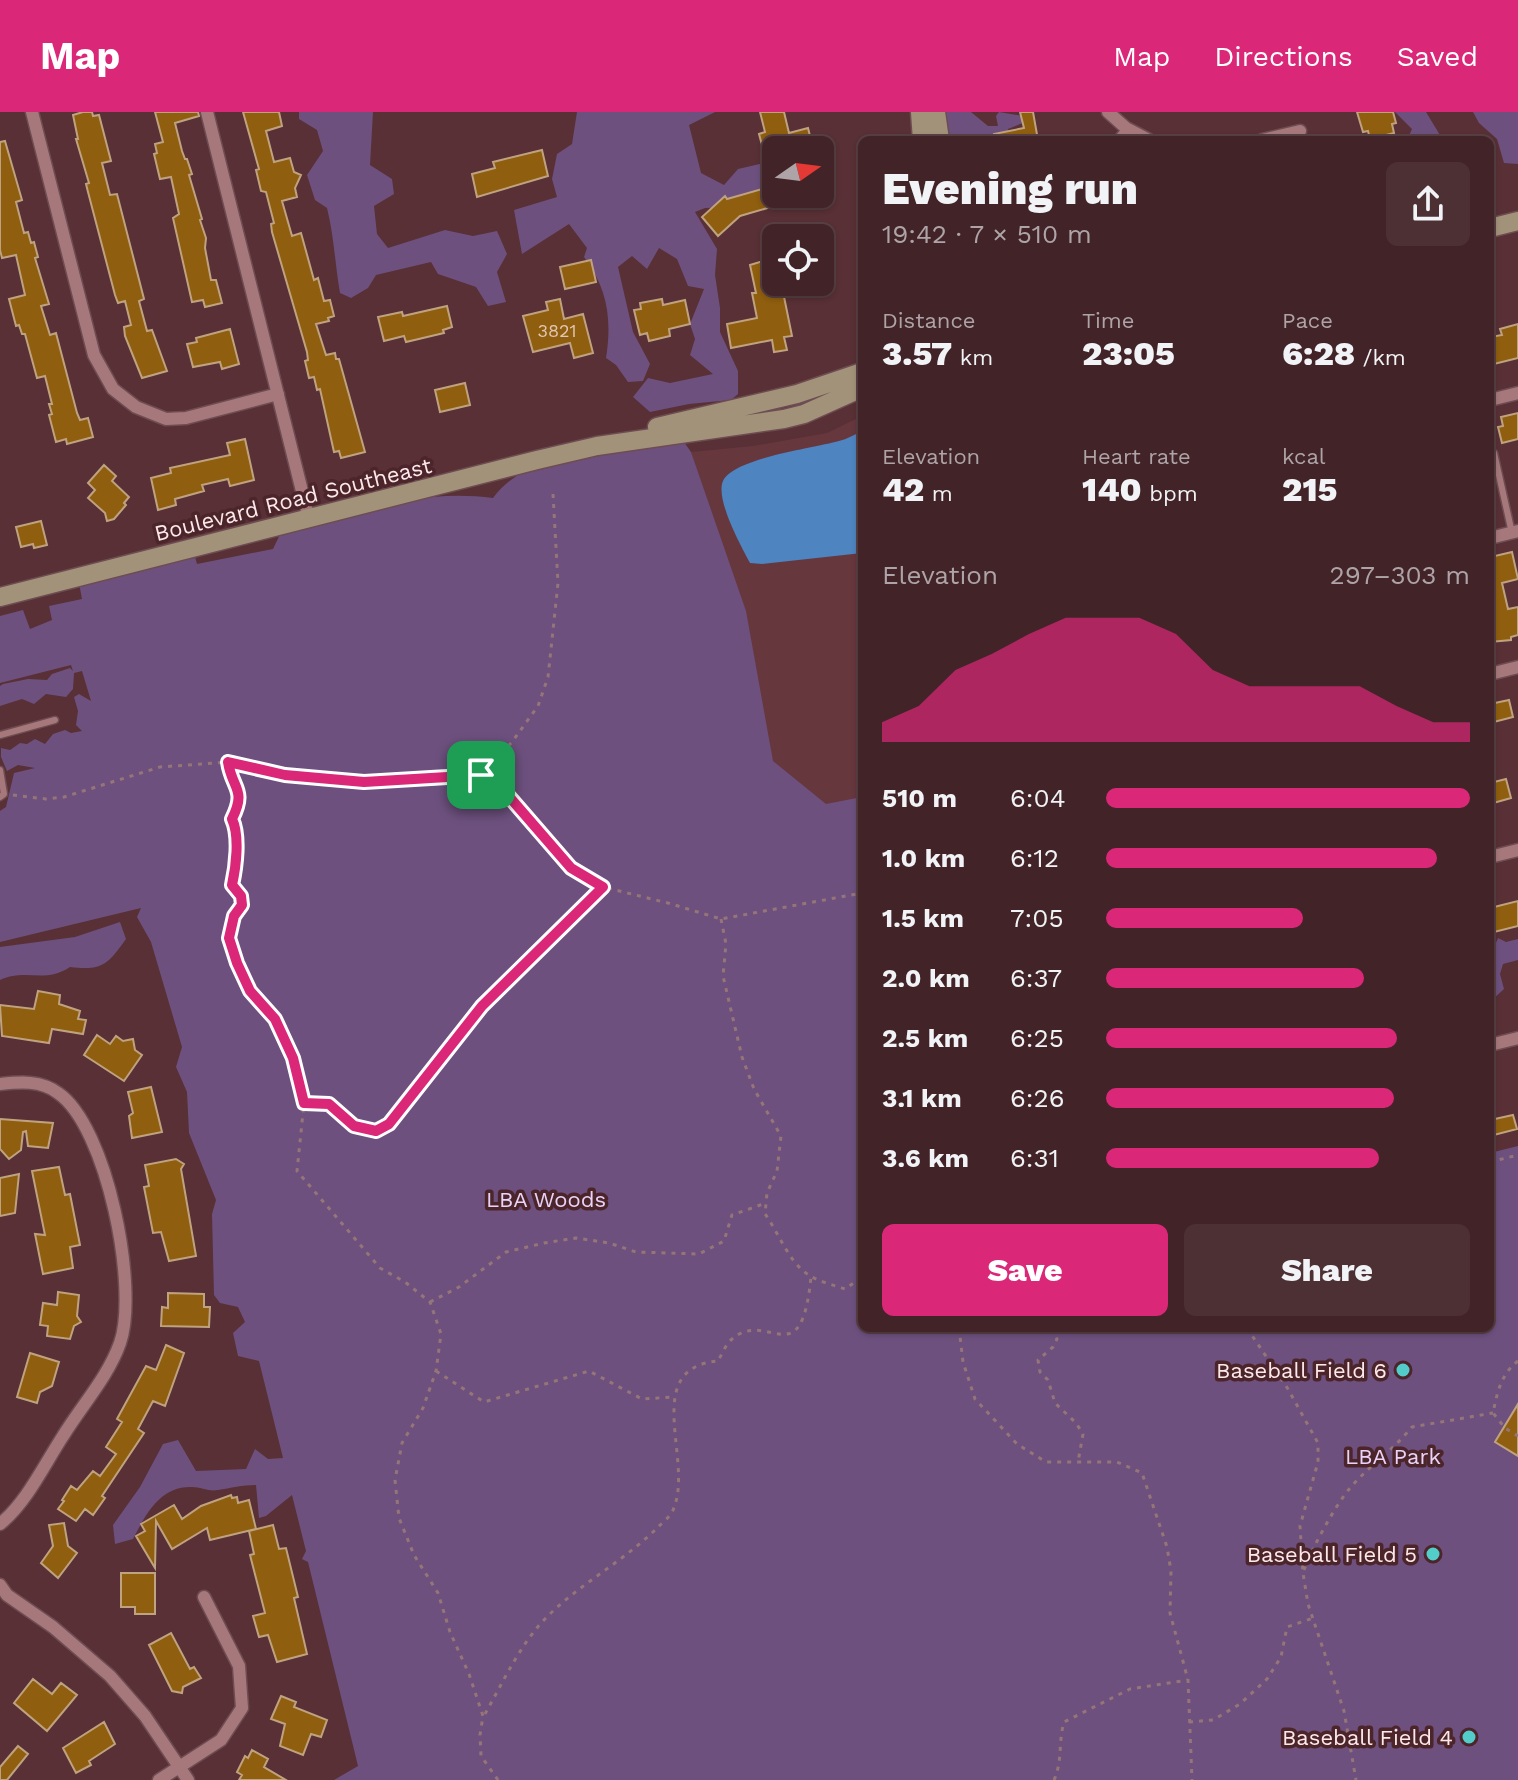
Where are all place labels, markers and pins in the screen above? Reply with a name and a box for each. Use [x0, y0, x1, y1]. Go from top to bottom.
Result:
pin [447, 741, 515, 809]
place label: Baseball Field 6 [1216, 1358, 1387, 1383]
marker: Baseball Field 6 [1394, 1361, 1412, 1379]
place label: Baseball Field 5 [1247, 1542, 1417, 1567]
marker: Baseball Field 5 [1424, 1545, 1442, 1563]
place label: Baseball Field 4 [1282, 1725, 1453, 1750]
marker: Baseball Field 4 [1460, 1728, 1478, 1746]

